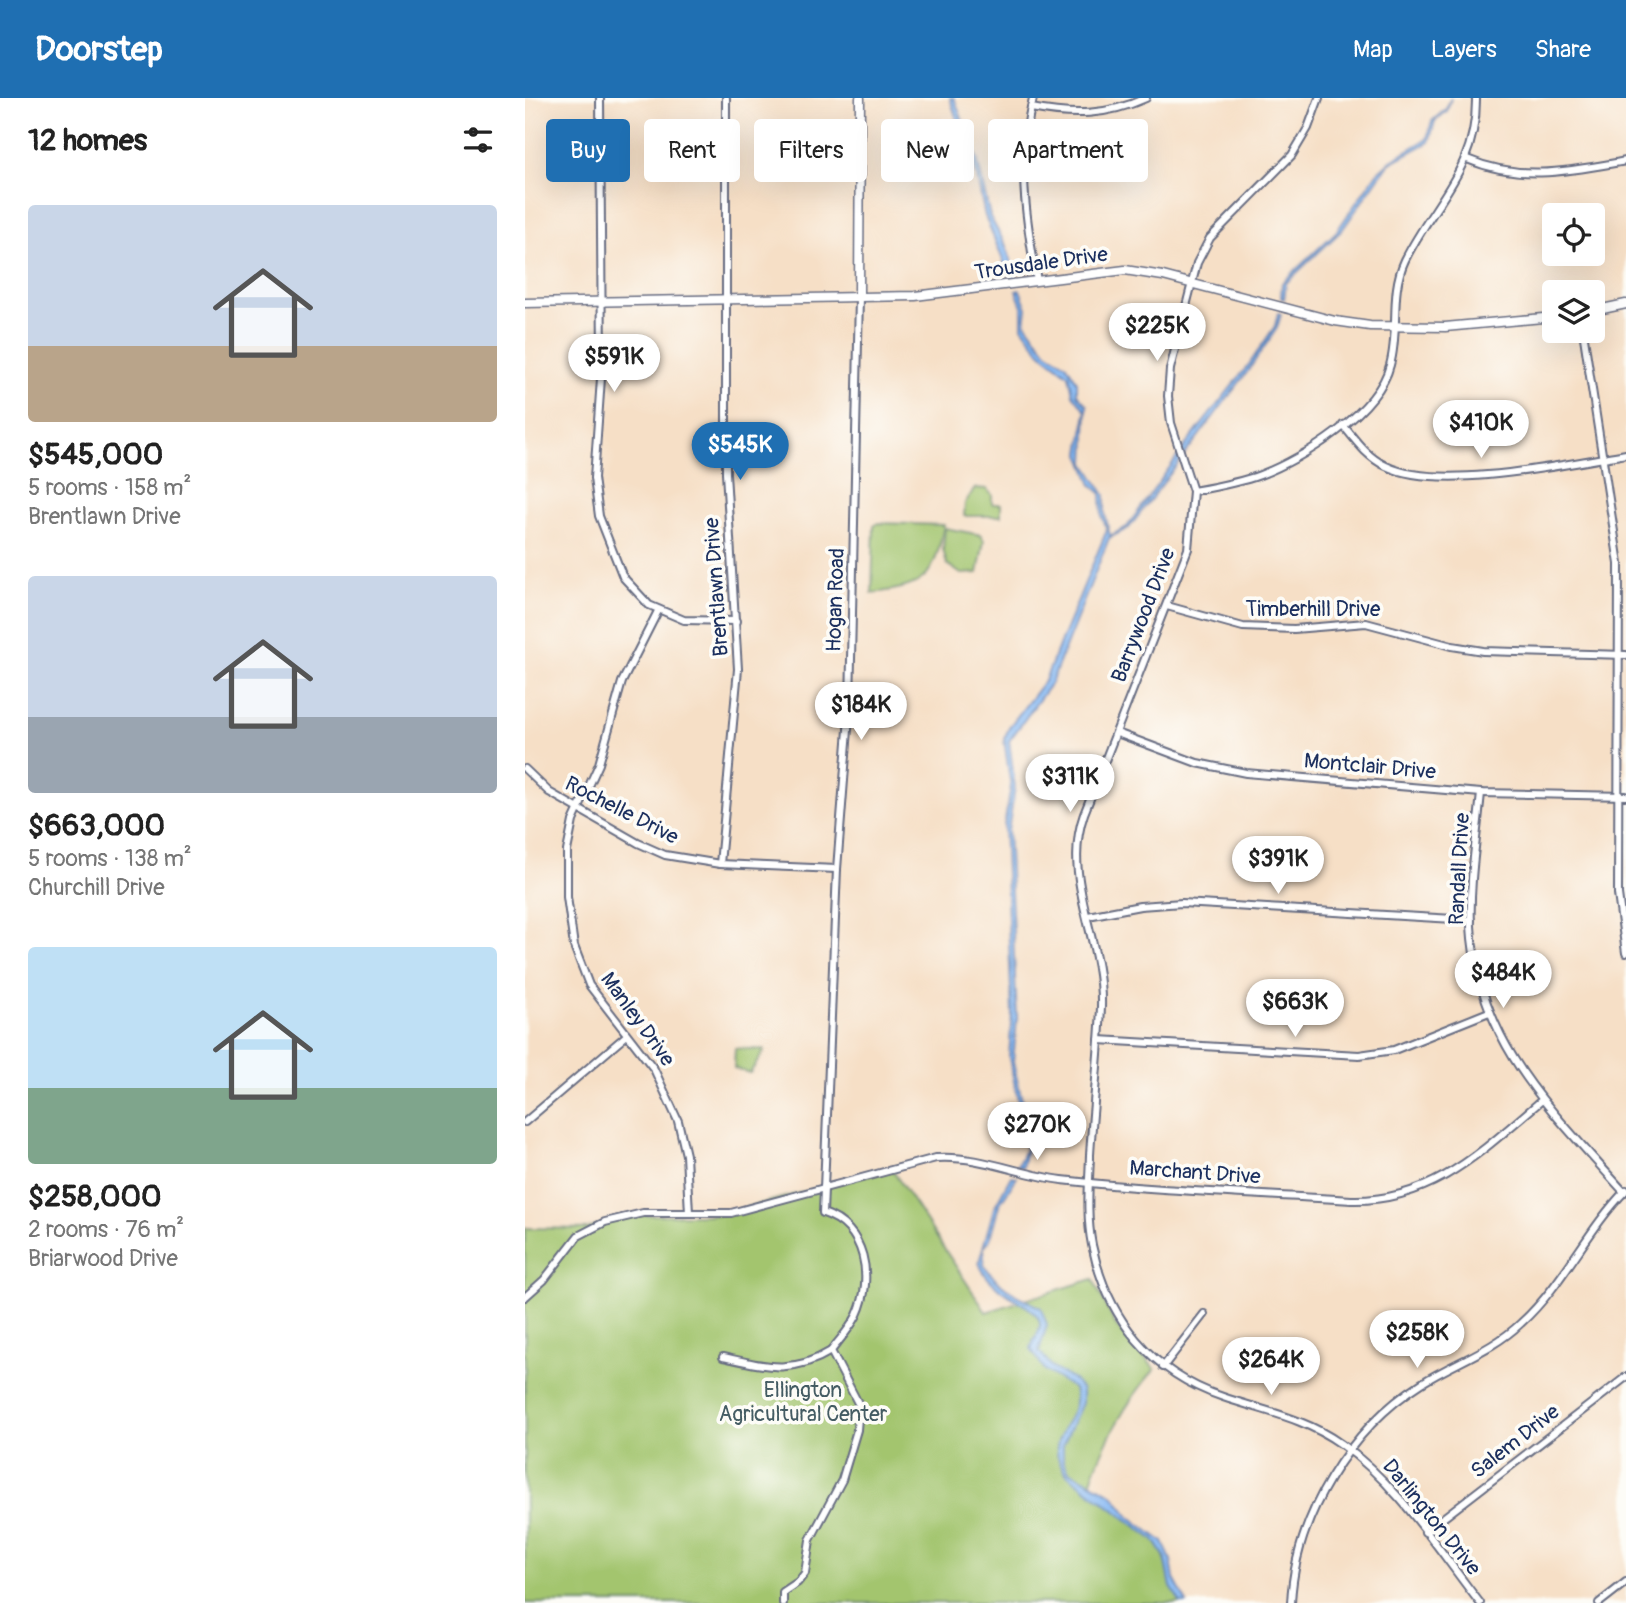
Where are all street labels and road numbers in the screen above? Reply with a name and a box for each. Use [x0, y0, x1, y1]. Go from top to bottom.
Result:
street label: Trousdale Drive [973, 241, 1110, 286]
street label: Brentlawn Drive [698, 516, 735, 657]
street label: Barrywood Drive [1105, 543, 1182, 686]
street label: Hogan Road [820, 547, 851, 653]
street label: Timberhill Drive [1246, 596, 1381, 623]
street label: Montclair Drive [1303, 747, 1438, 786]
street label: Rochelle Drive [560, 770, 684, 851]
street label: Randall Drive [1443, 811, 1476, 926]
street label: Manley Drive [594, 967, 681, 1072]
street label: Marchant Drive [1128, 1154, 1262, 1191]
street label: Salem Drive [1466, 1398, 1566, 1484]
street label: Darlington Drive [1376, 1454, 1487, 1582]

